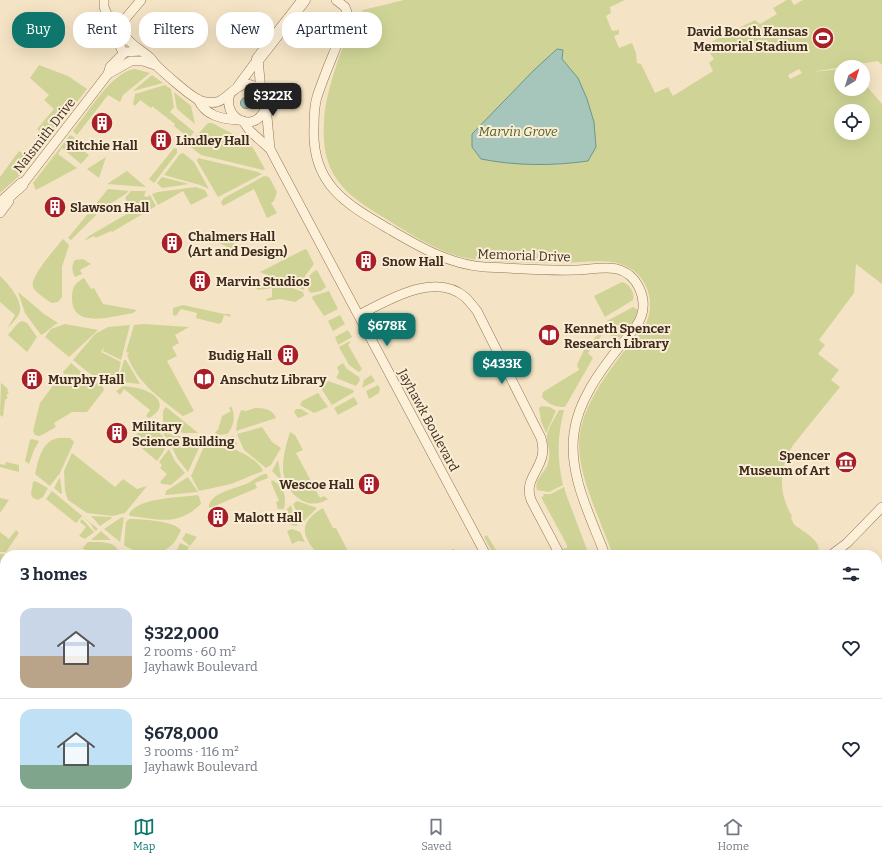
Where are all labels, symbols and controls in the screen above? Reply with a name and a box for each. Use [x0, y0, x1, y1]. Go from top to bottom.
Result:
chip: Buy [12, 12, 65, 48]
chip: Rent [73, 12, 131, 48]
chip: Filters [139, 12, 208, 48]
chip: New [216, 12, 274, 48]
chip: Apartment [282, 12, 382, 48]
place label: David Booth Kansas Memorial Stadium [687, 24, 809, 54]
sports icon: David Booth Kansas Memorial Stadium [810, 25, 836, 51]
north arrow [834, 60, 870, 96]
map controls [834, 60, 870, 140]
pin: $322K [245, 83, 301, 117]
text: $322K [253, 88, 293, 103]
street label: Naismith Drive [11, 95, 78, 176]
button: locate [834, 104, 870, 140]
building icon: Ritchie Hall [89, 110, 115, 136]
park label: Marvin Grove [479, 124, 558, 139]
building icon: Lindley Hall [148, 127, 174, 153]
place label: Lindley Hall [176, 133, 249, 148]
place label: Ritchie Hall [66, 138, 138, 153]
building icon: Slawson Hall [42, 194, 68, 220]
place label: Slawson Hall [70, 200, 149, 215]
place label: Chalmers Hall (Art and Design) [188, 229, 287, 259]
building icon: Chalmers Hall (Art and Design) [159, 230, 185, 256]
street label: Memorial Drive [477, 246, 571, 265]
building icon: Snow Hall [353, 248, 379, 274]
place label: Snow Hall [382, 254, 444, 269]
building icon: Marvin Studios [187, 268, 213, 294]
place label: Marvin Studios [216, 274, 310, 289]
pin: $678K [359, 313, 415, 347]
text: $678K [367, 318, 407, 333]
place label: Kenneth Spencer Research Library [564, 321, 670, 351]
library icon: Kenneth Spencer Research Library [536, 322, 562, 348]
building icon: Budig Hall [275, 342, 301, 368]
place label: Budig Hall [208, 348, 272, 363]
pin: $433K [474, 351, 530, 385]
text: $433K [482, 356, 522, 371]
building icon: Murphy Hall [19, 366, 45, 392]
library icon: Anschutz Library [191, 366, 217, 392]
street label: Jayhawk Boulevard [395, 366, 462, 474]
place label: Murphy Hall [48, 372, 124, 387]
place label: Anschutz Library [220, 372, 327, 387]
place label: Military Science Building [132, 419, 235, 449]
building icon: Military Science Building [104, 420, 130, 446]
place label: Spencer Museum of Art [739, 448, 830, 478]
museum icon: Spencer Museum of Art [833, 449, 859, 475]
building icon: Wescoe Hall [356, 471, 382, 497]
place label: Wescoe Hall [279, 477, 354, 492]
building icon: Malott Hall [205, 504, 231, 530]
place label: Malott Hall [234, 510, 302, 525]
icon: filters [840, 563, 862, 585]
text: 3 homes [20, 564, 87, 585]
text: $322,000 [144, 623, 219, 644]
icon: home [52, 624, 100, 672]
icon: heart [840, 637, 862, 659]
text: 2 rooms · 60 m² [144, 644, 236, 659]
text: Jayhawk Boulevard [144, 659, 258, 674]
text: $678,000 [144, 723, 218, 744]
icon: home [52, 725, 100, 773]
icon: heart [840, 738, 862, 760]
text: 3 rooms · 116 m² [144, 744, 239, 759]
text: Jayhawk Boulevard [144, 759, 258, 774]
tab: Map [133, 816, 155, 853]
tab: Saved [421, 816, 451, 853]
tab: Home [718, 816, 749, 853]

